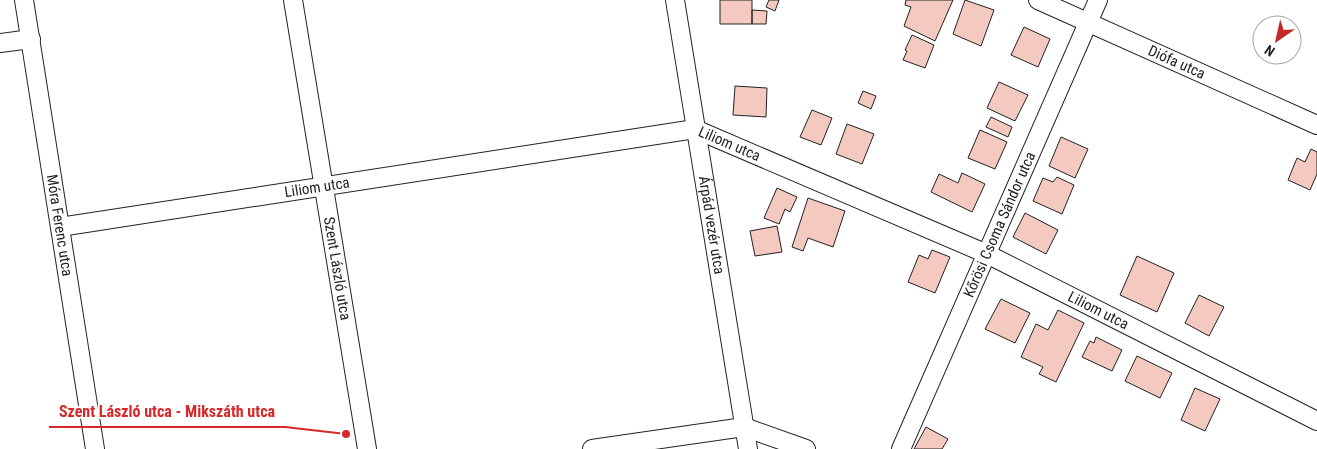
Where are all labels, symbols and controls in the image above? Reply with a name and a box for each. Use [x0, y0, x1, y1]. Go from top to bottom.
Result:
north arrow [1252, 15, 1302, 65]
street label: Diófa utca [1145, 42, 1208, 83]
text: N [1262, 42, 1278, 60]
street label: Liliom utca [696, 123, 763, 165]
street label: Kőrösi Csoma Sándor utca [960, 149, 1039, 300]
street label: Móra Ferenc utca [43, 173, 77, 277]
street label: Liliom utca [283, 173, 351, 201]
street label: Árpád vezér utca [695, 175, 728, 276]
street label: Szent László utca [320, 215, 355, 321]
street label: Liliom utca [1065, 288, 1132, 333]
callout: Szent László utca - Mikszáth utca [49, 396, 285, 427]
text: Szent László utca - Mikszáth utca [59, 402, 275, 421]

